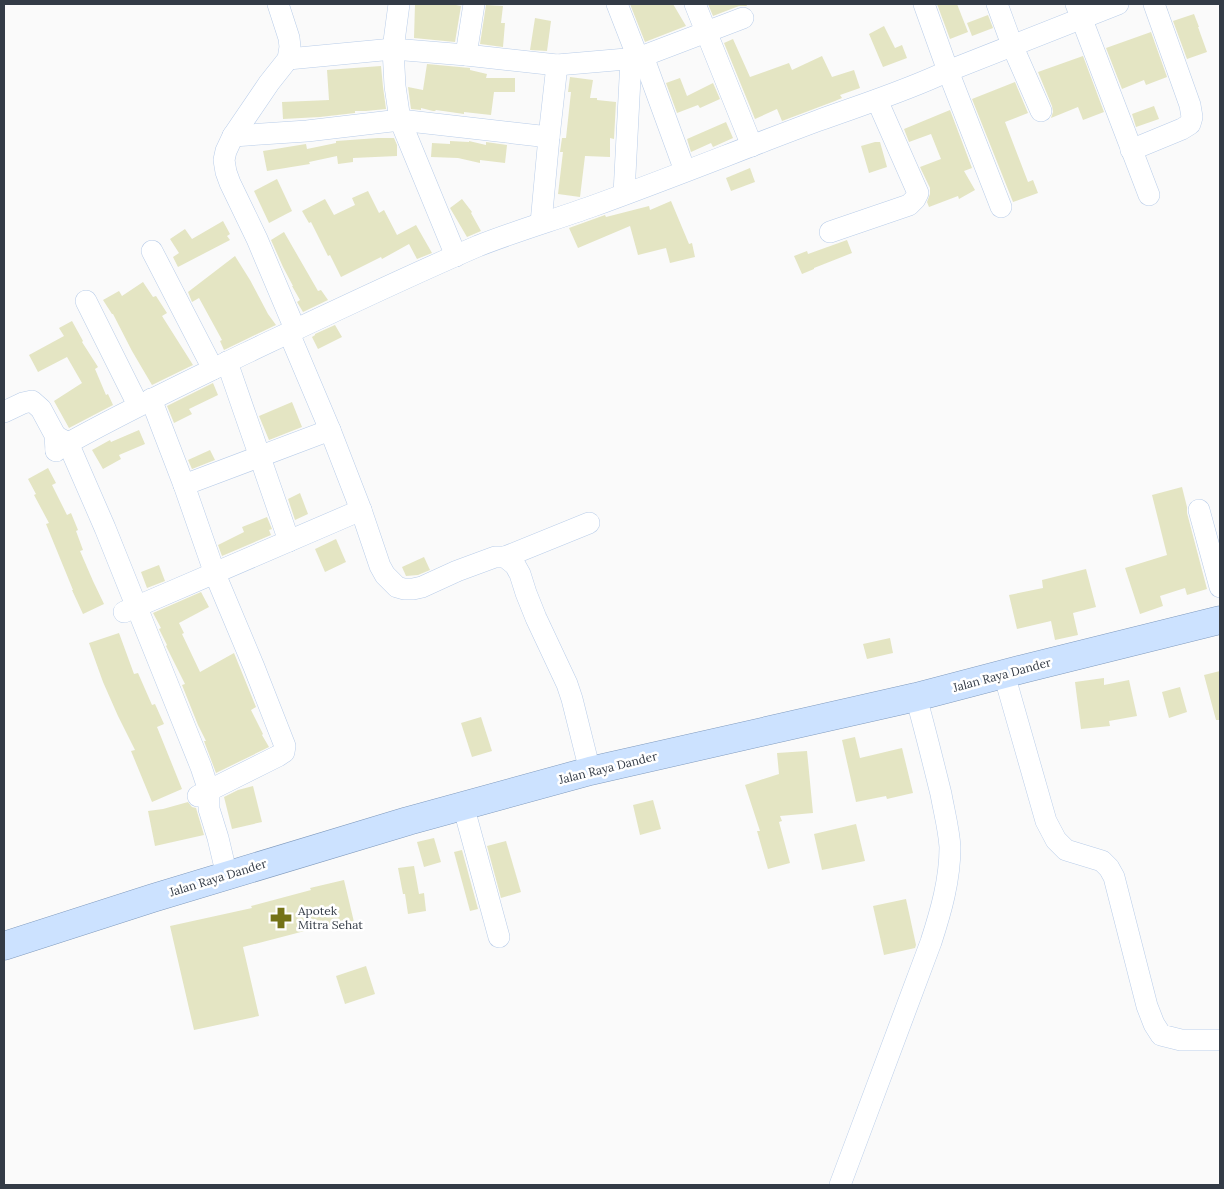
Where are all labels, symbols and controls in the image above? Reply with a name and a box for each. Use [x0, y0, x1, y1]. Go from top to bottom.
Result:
street label: Jalan Raya Dander [950, 654, 1053, 695]
street label: Jalan Raya Dander [556, 748, 659, 787]
street label: Jalan Raya Dander [166, 855, 269, 900]
place label: Apotek Mitra Sehat [297, 903, 363, 932]
pharmacy icon: Apotek Mitra Sehat [268, 905, 294, 931]

